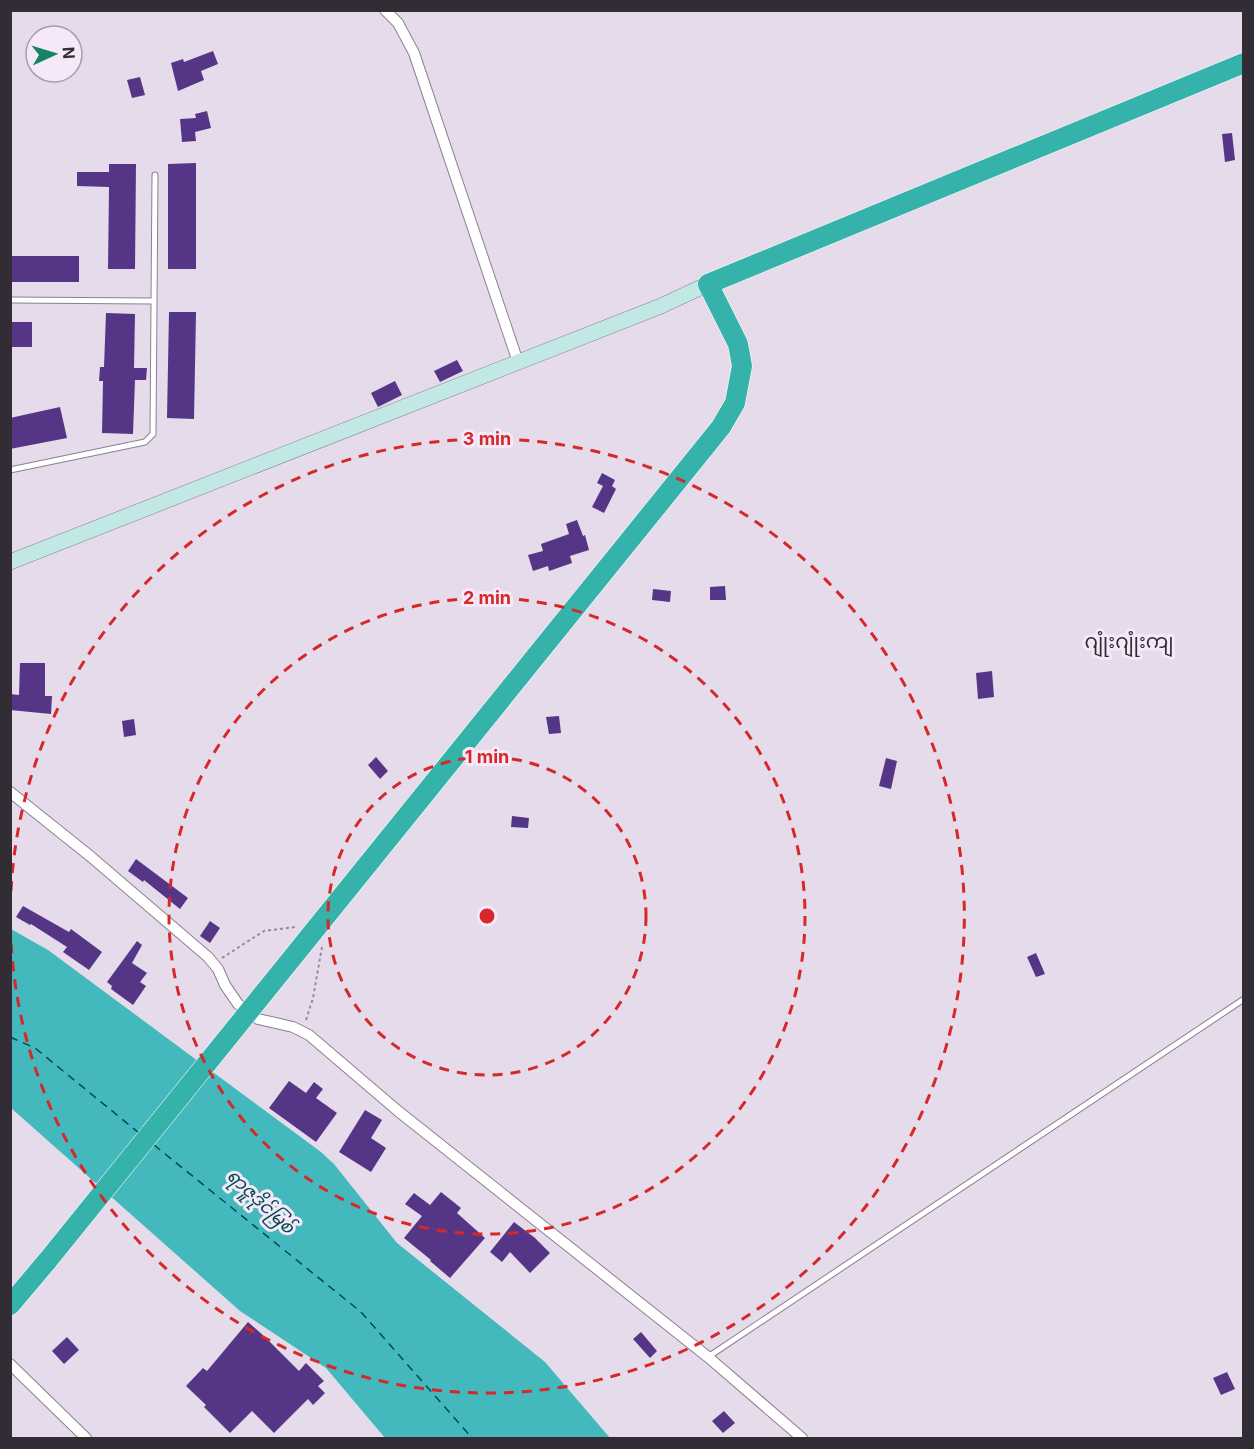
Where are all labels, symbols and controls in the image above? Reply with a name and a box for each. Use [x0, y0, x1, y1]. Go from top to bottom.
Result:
north arrow [24, 24, 84, 84]
text: N [59, 46, 79, 60]
text: 3 min [463, 428, 511, 449]
text: 2 min [463, 587, 511, 608]
district label: ဂျုံးဂျုံးကျ [1085, 629, 1173, 657]
text: 1 min [465, 746, 509, 767]
centre of rings [477, 906, 497, 926]
water label: ရာဇူဒိုင်မြစ် [220, 1163, 301, 1242]

